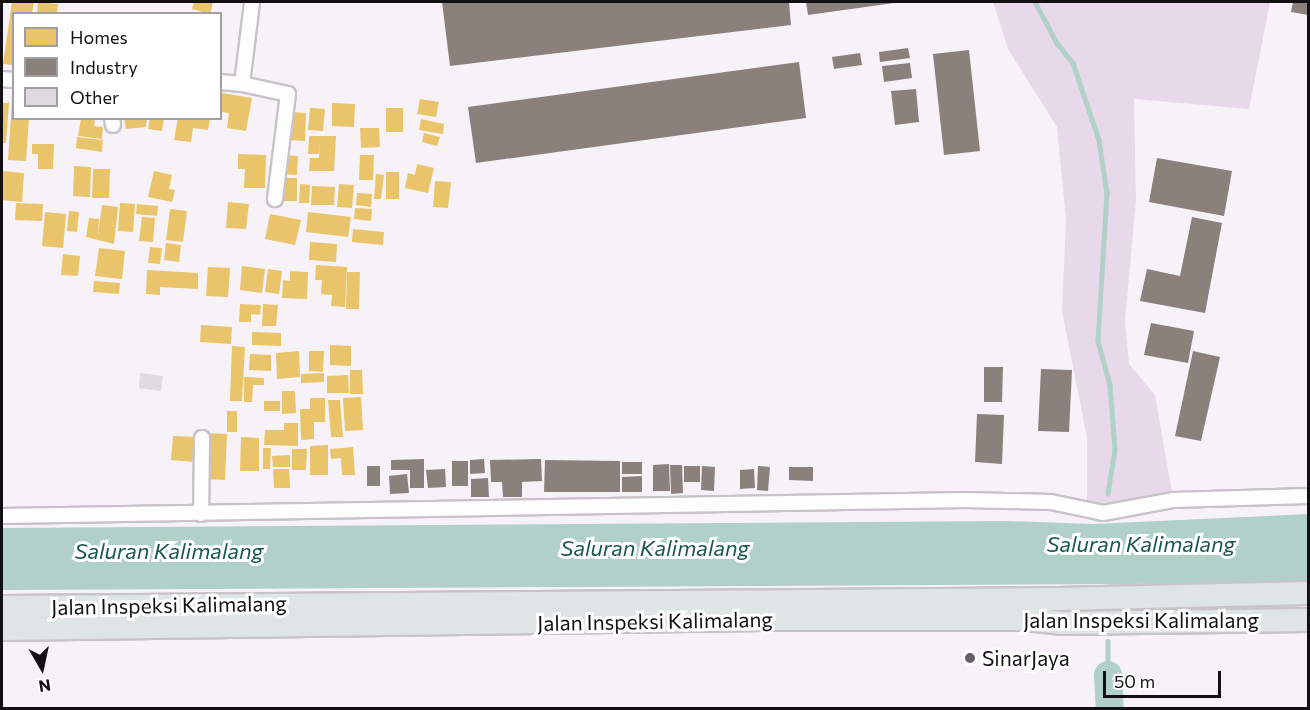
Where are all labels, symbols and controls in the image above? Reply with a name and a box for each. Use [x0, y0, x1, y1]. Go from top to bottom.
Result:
legend [12, 12, 222, 120]
text: Homes [70, 26, 128, 48]
text: Industry [70, 56, 138, 78]
text: Other [70, 86, 119, 108]
water label: Saluran Kalimalang [1046, 531, 1236, 557]
water label: Saluran Kalimalang [560, 535, 750, 561]
water label: Saluran Kalimalang [74, 538, 264, 564]
street label: Jalan Inspeksi Kalimalang [51, 590, 287, 620]
street label: Jalan Inspeksi Kalimalang [537, 606, 773, 636]
street label: Jalan Inspeksi Kalimalang [1023, 607, 1259, 633]
north arrow [12, 638, 72, 698]
place label: SinarJaya [982, 645, 1070, 671]
marker: SinarJaya [963, 651, 977, 665]
scale bar [1106, 659, 1224, 697]
text: 50 m [1114, 670, 1155, 692]
text: N [37, 676, 52, 697]

